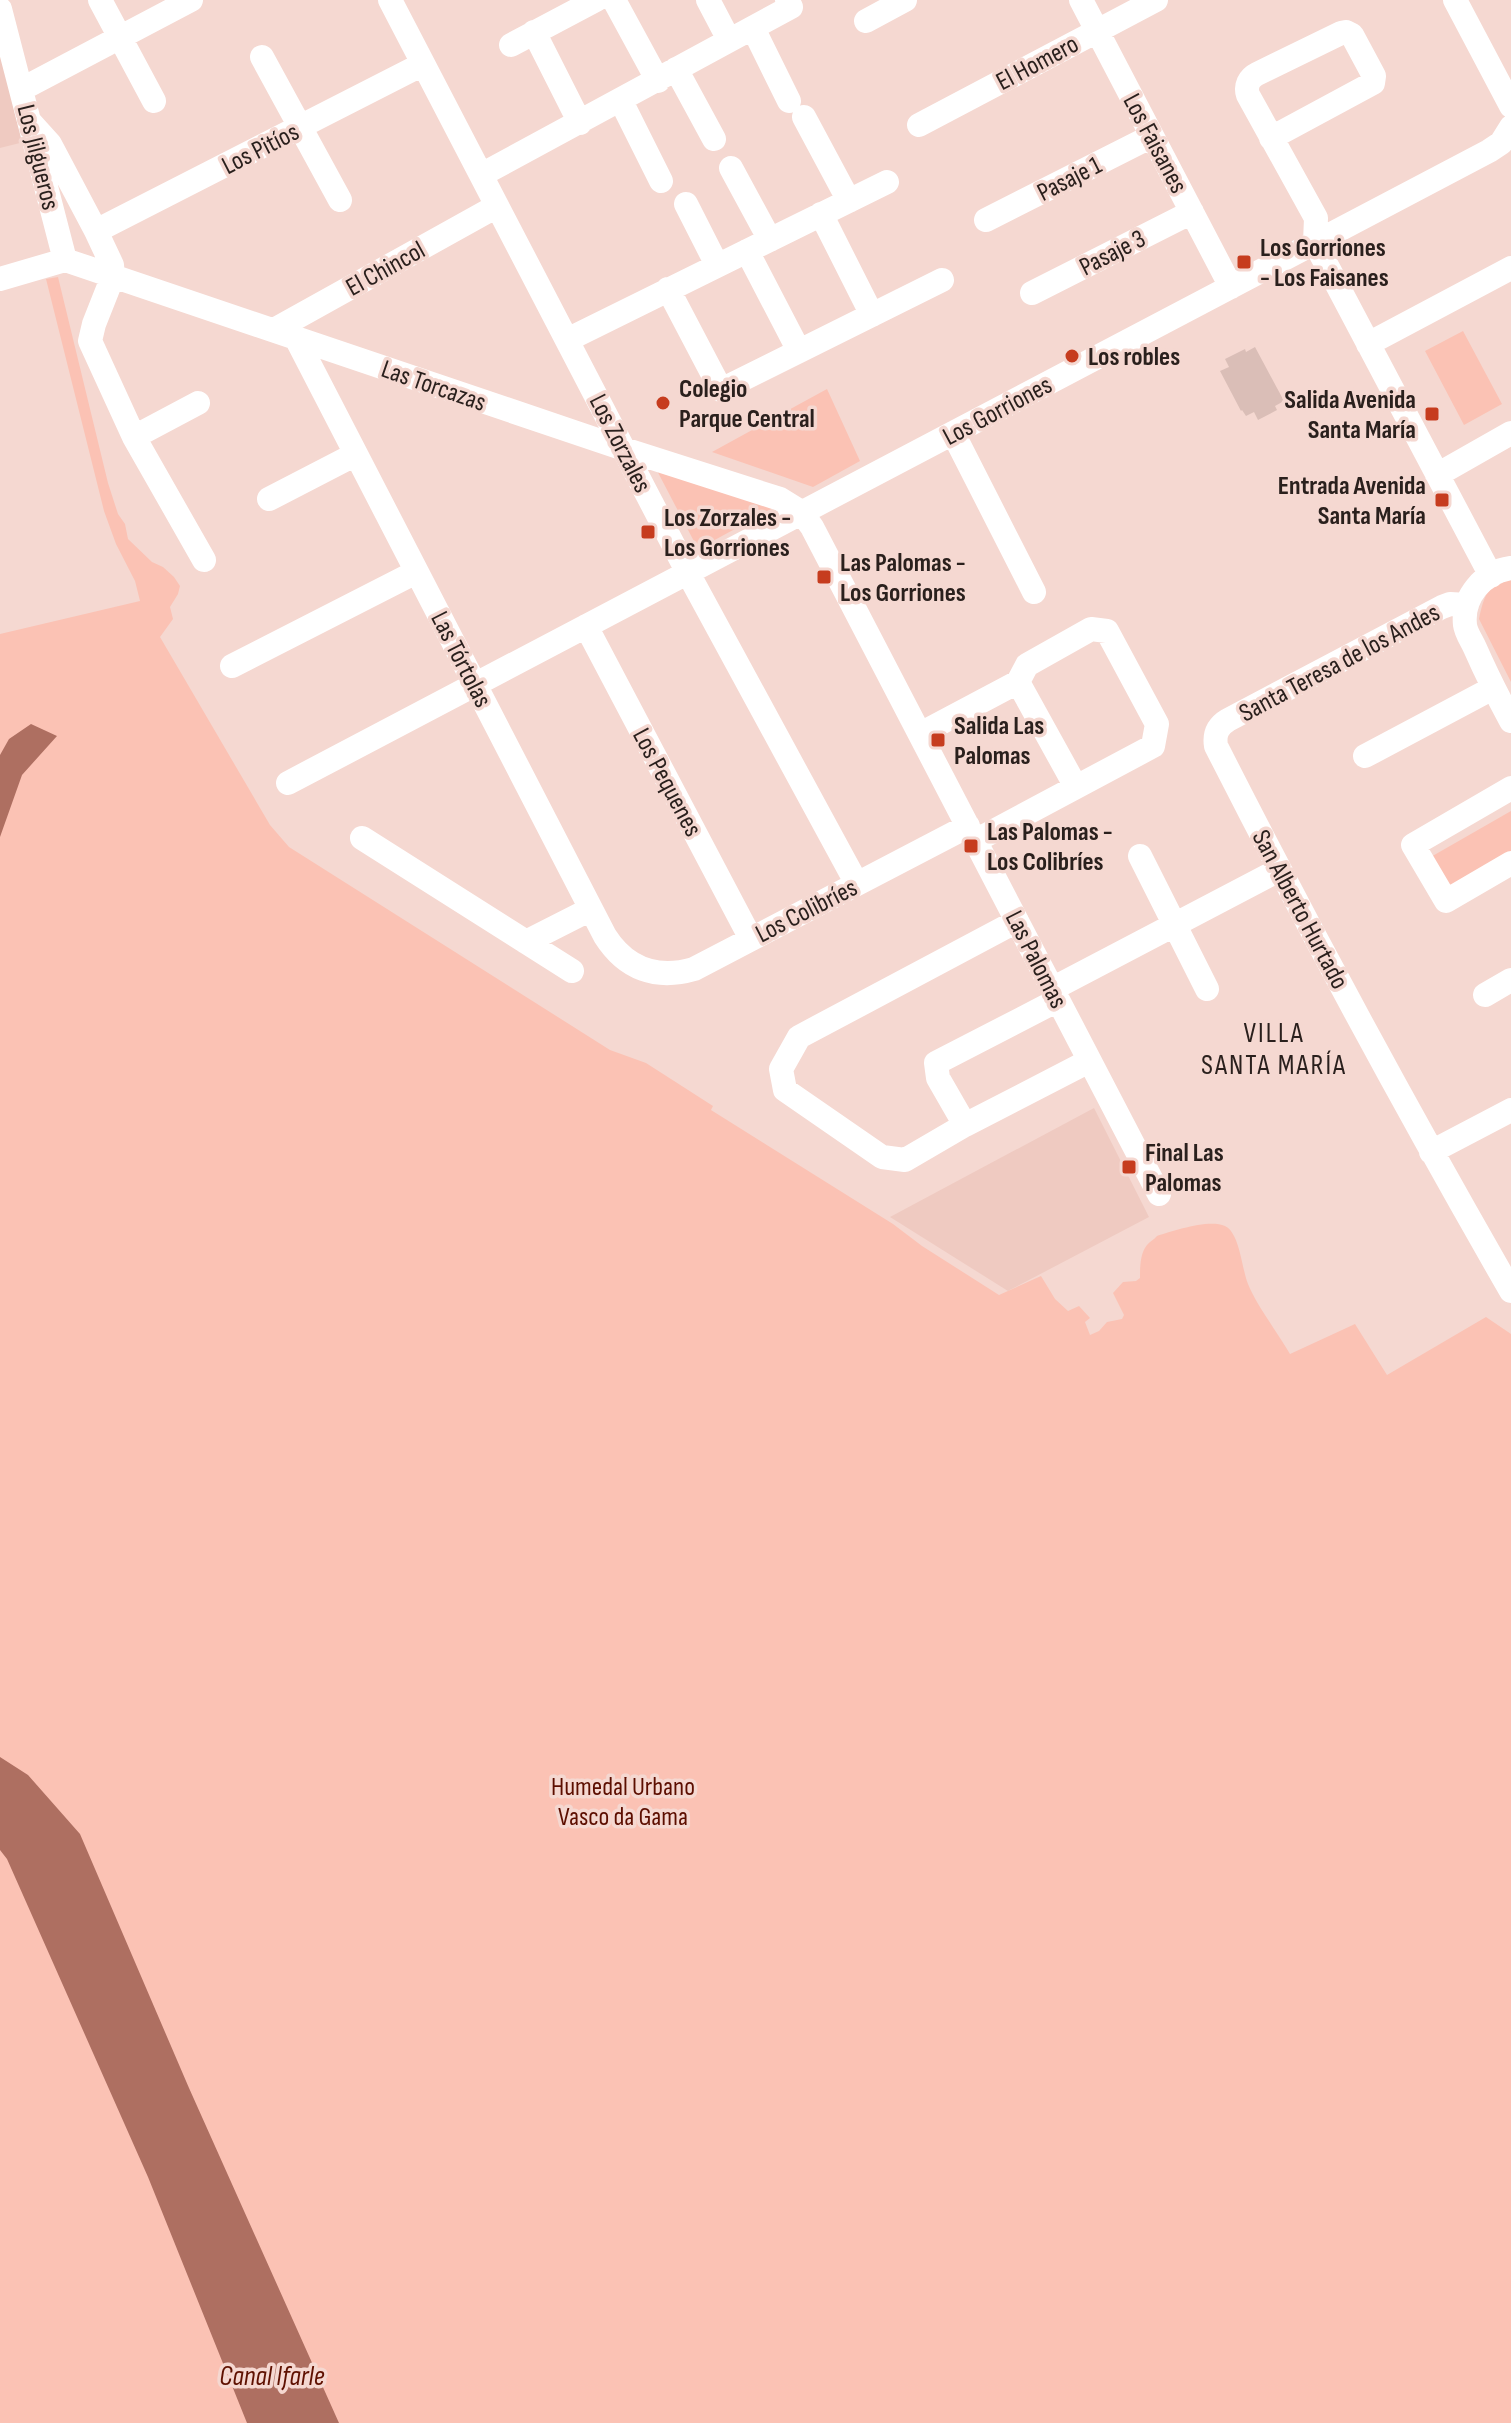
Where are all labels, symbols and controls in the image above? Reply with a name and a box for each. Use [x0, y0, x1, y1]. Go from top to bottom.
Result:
street label: El Homero [991, 29, 1084, 98]
street label: Los Faisanes [1116, 89, 1194, 199]
street label: Los Jilgueros [10, 101, 66, 213]
street label: Los Pitíos [217, 117, 304, 182]
street label: Pasaje 1 [1032, 150, 1107, 209]
street label: Pasaje 3 [1074, 224, 1151, 283]
place label: Los Gorriones - Los Faisanes [1260, 233, 1389, 294]
street label: El Chincol [341, 235, 431, 304]
marker: Los Gorriones - Los Faisanes [1235, 253, 1253, 271]
place label: Los robles [1088, 342, 1180, 373]
marker: Los robles [1063, 347, 1081, 365]
street label: Las Torcazas [377, 354, 490, 419]
street label: Los Gorriones [938, 370, 1057, 453]
place label: Colegio Parque Central [679, 374, 815, 435]
place label: Salida Avenida Santa María [1284, 385, 1416, 446]
street label: Los Zorzales [582, 389, 658, 498]
marker: Colegio Parque Central [654, 394, 672, 412]
marker: Salida Avenida Santa María [1423, 405, 1441, 423]
place label: Entrada Avenida Santa María [1278, 471, 1426, 532]
marker: Entrada Avenida Santa María [1433, 491, 1451, 509]
place label: Los Zorzales - Los Gorriones [664, 503, 791, 564]
marker: Los Zorzales - Los Gorriones [639, 523, 657, 541]
place label: Las Palomas - Los Gorriones [840, 548, 966, 609]
marker: Las Palomas - Los Gorriones [815, 568, 833, 586]
street label: Santa Teresa de los Andes [1234, 597, 1445, 729]
street label: Las Tórtolas [423, 607, 498, 713]
place label: Salida Las Palomas [954, 711, 1044, 772]
street label: Los Pequenes [625, 723, 708, 842]
marker: Salida Las Palomas [929, 731, 947, 749]
place label: Las Palomas - Los Colibríes [987, 817, 1113, 878]
street label: San Alberto Hurtado [1245, 825, 1355, 995]
marker: Las Palomas - Los Colibríes [962, 837, 980, 855]
street label: Los Colibríes [751, 873, 863, 950]
street label: Las Palomas [998, 906, 1073, 1014]
district label: VILLA SANTA MARÍA [1201, 1017, 1347, 1082]
place label: Final Las Palomas [1145, 1138, 1224, 1199]
marker: Final Las Palomas [1120, 1158, 1138, 1176]
park label: Humedal Urbano Vasco da Gama [551, 1772, 695, 1833]
water label: Canal Ifarle [219, 2360, 325, 2393]

